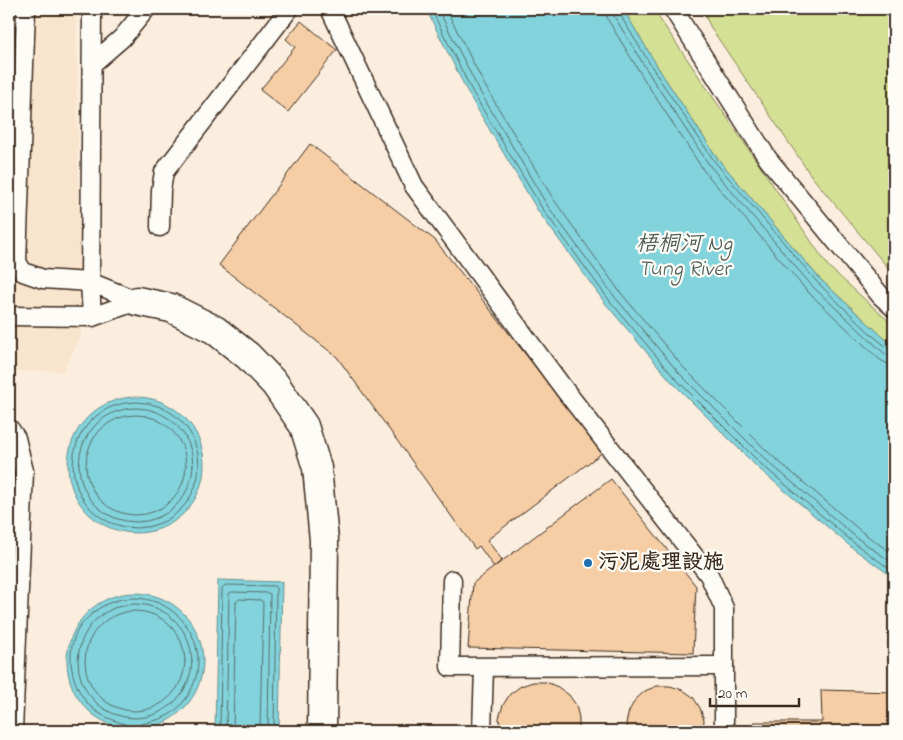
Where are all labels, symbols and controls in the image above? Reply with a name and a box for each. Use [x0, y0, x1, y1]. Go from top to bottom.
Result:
water label: 梧桐河 Ng Tung River [636, 229, 733, 286]
place label: 污泥處理設施 [598, 548, 724, 578]
marker: 污泥處理設施 [582, 557, 594, 569]
scale bar [710, 675, 799, 707]
text: 20 m [718, 683, 748, 705]

